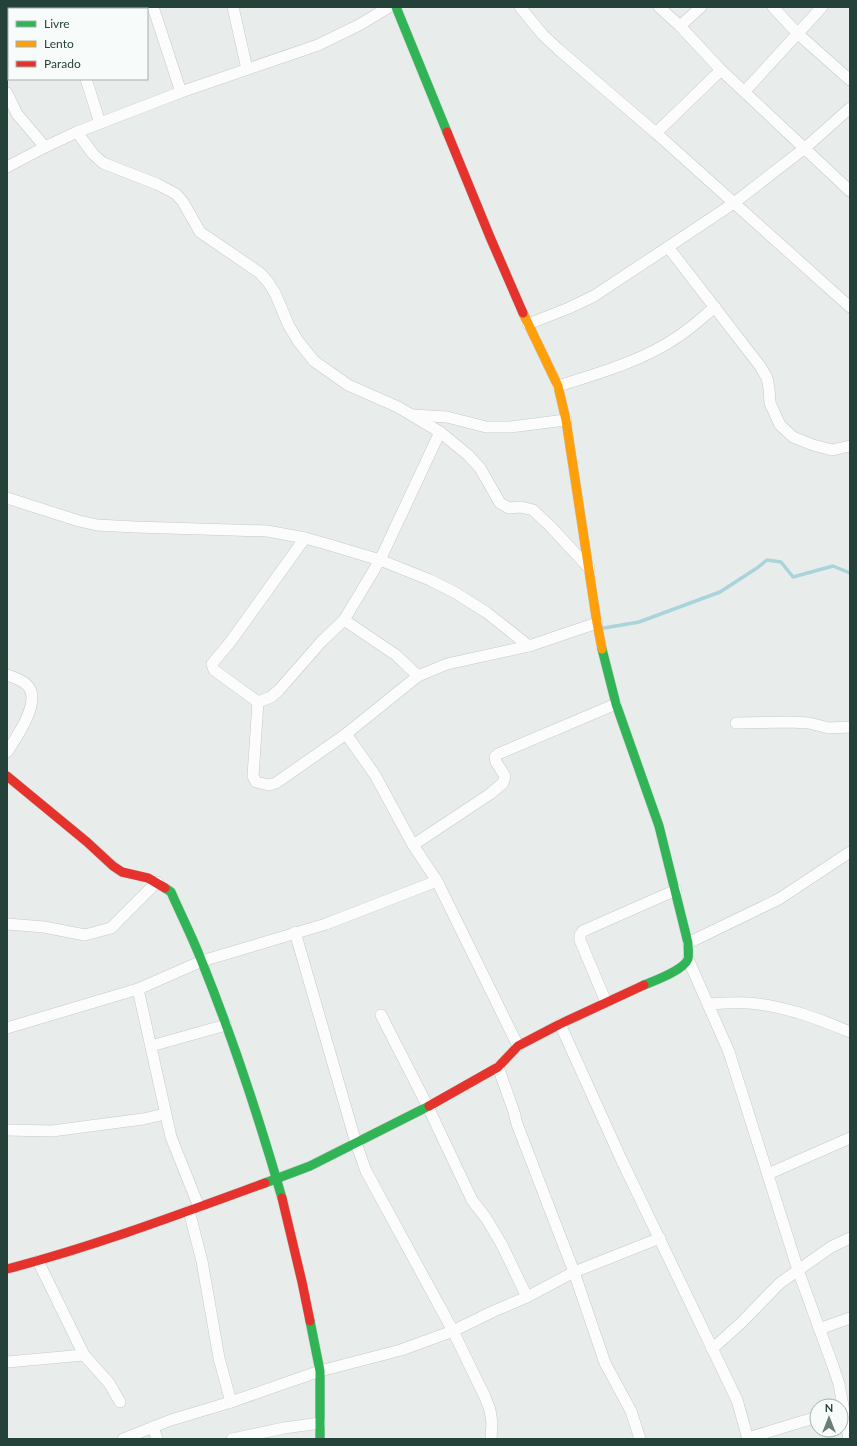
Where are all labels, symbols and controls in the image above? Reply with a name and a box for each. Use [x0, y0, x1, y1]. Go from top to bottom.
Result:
legend [8, 8, 148, 80]
text: Livre [44, 16, 70, 31]
text: Lento [44, 36, 74, 51]
text: Parado [44, 56, 81, 71]
north arrow [809, 1398, 849, 1438]
text: N [825, 1401, 833, 1414]

